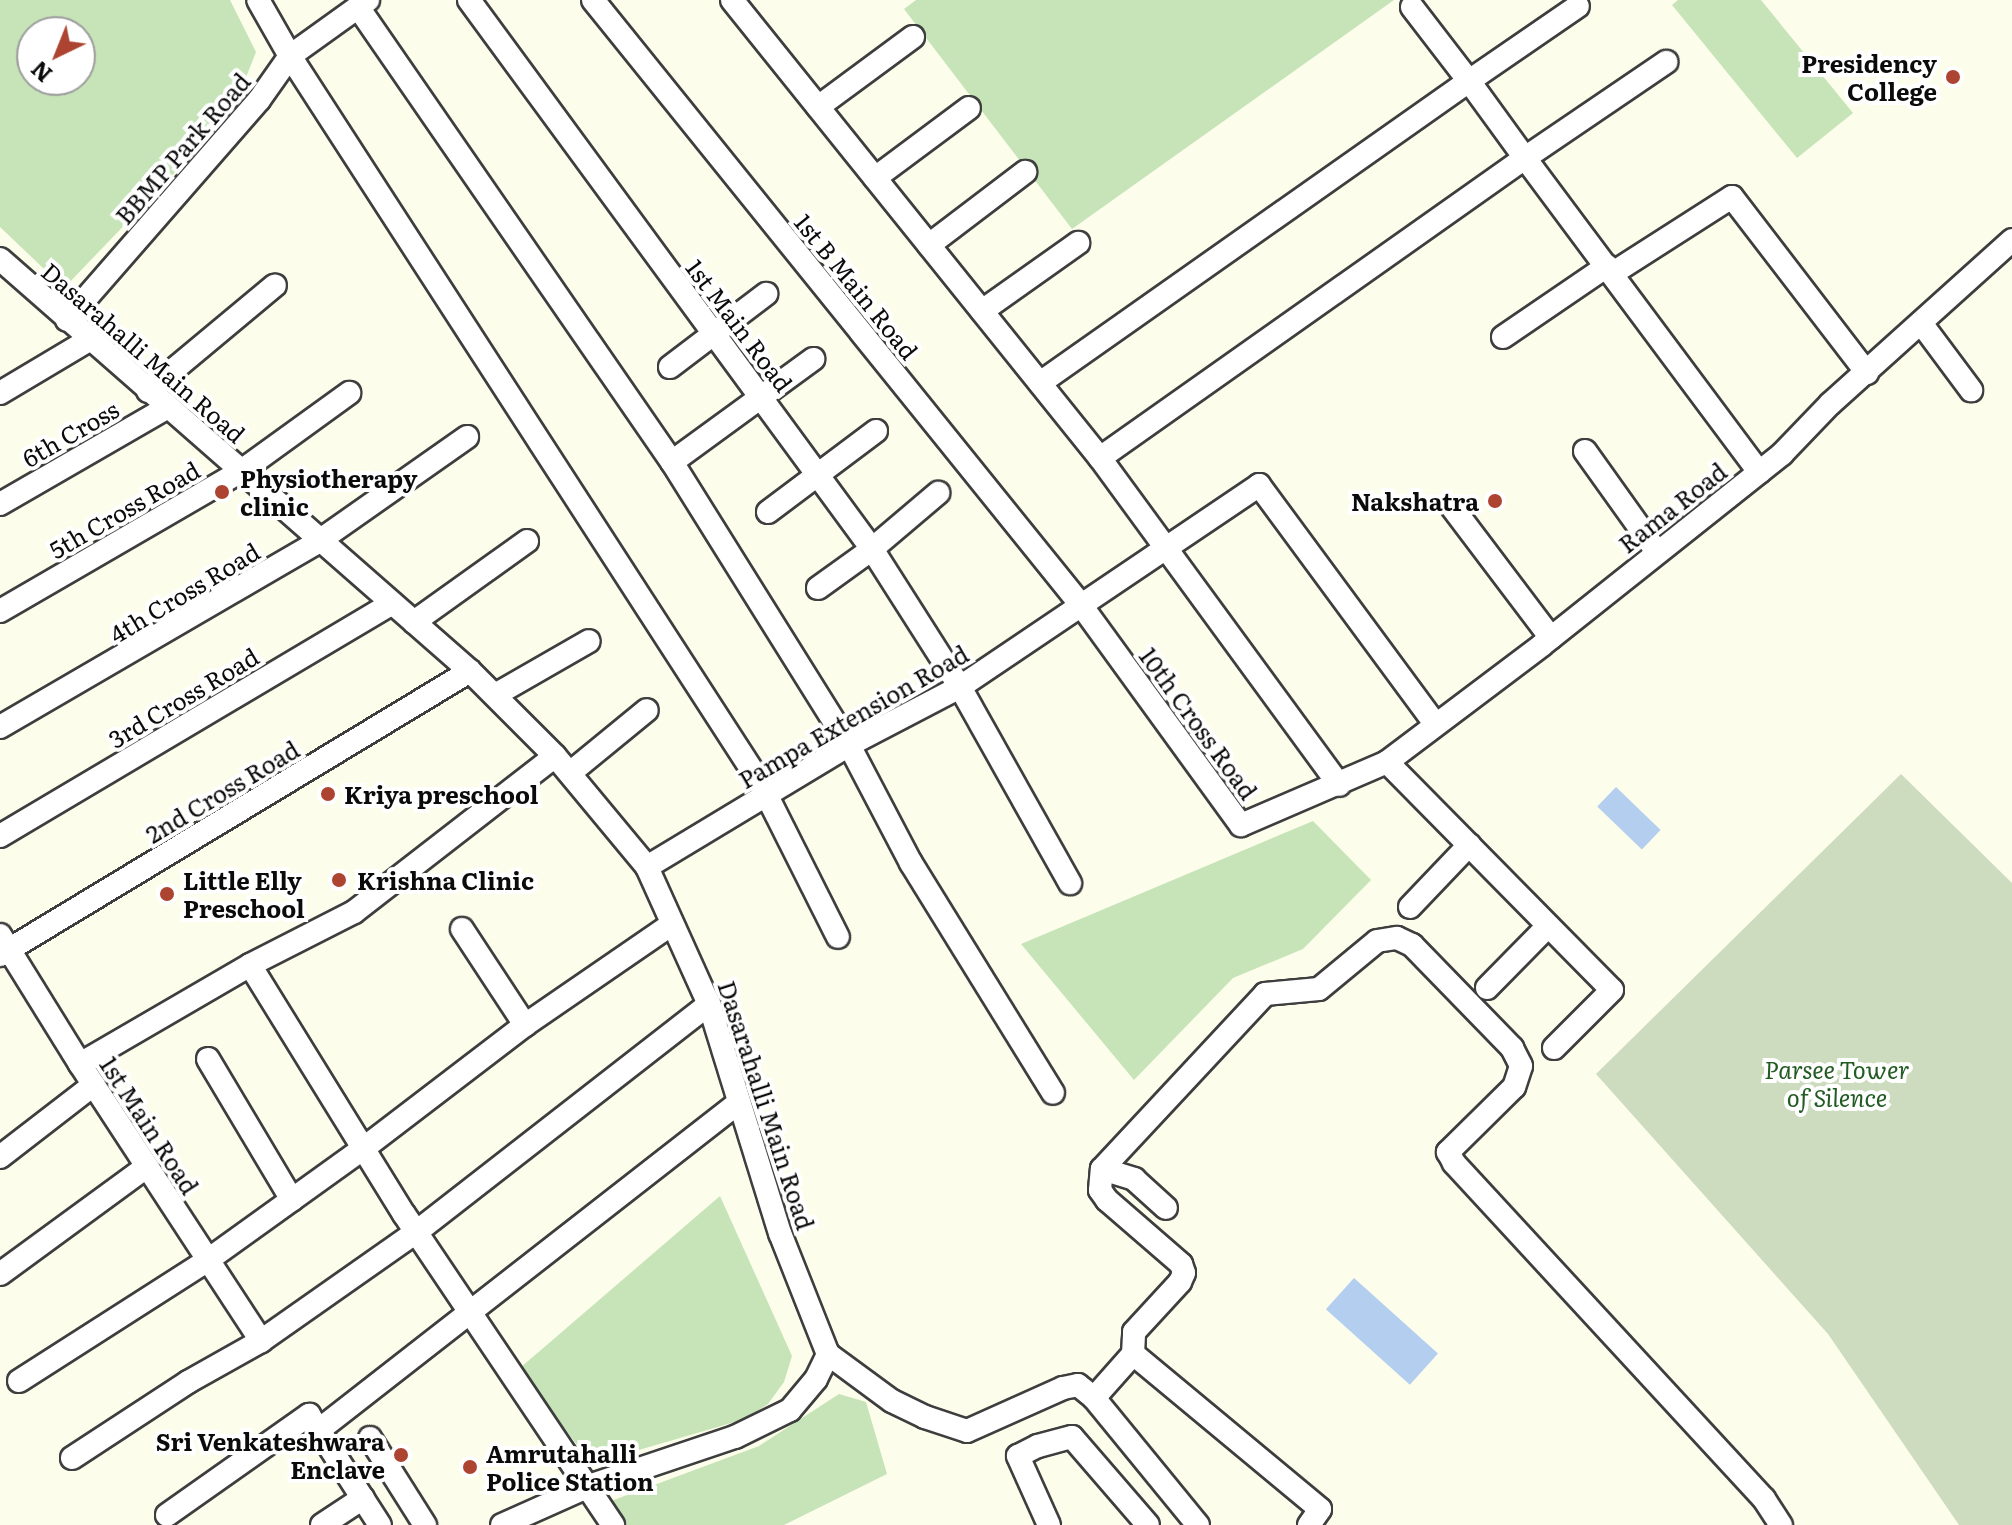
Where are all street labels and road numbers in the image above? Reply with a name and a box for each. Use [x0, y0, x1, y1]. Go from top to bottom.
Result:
street label: BBMP Park Road [109, 67, 255, 229]
street label: 1st B Main Road [790, 207, 924, 365]
street label: 1st Main Road [681, 253, 799, 397]
street label: Dasarahalli Main Road [36, 256, 252, 448]
street label: 6th Cross [17, 394, 123, 472]
street label: 5th Cross Road [44, 454, 204, 564]
street label: Rama Road [1612, 456, 1732, 558]
street label: 4th Cross Road [104, 536, 264, 648]
street label: Pampa Extension Road [733, 638, 973, 794]
street label: 3rd Cross Road [103, 641, 263, 753]
street label: 10th Cross Road [1134, 642, 1264, 804]
street label: 2nd Cross Road [140, 734, 304, 848]
street label: Dasarahalli Main Road [713, 977, 821, 1233]
street label: 1st Main Road [95, 1051, 205, 1199]

